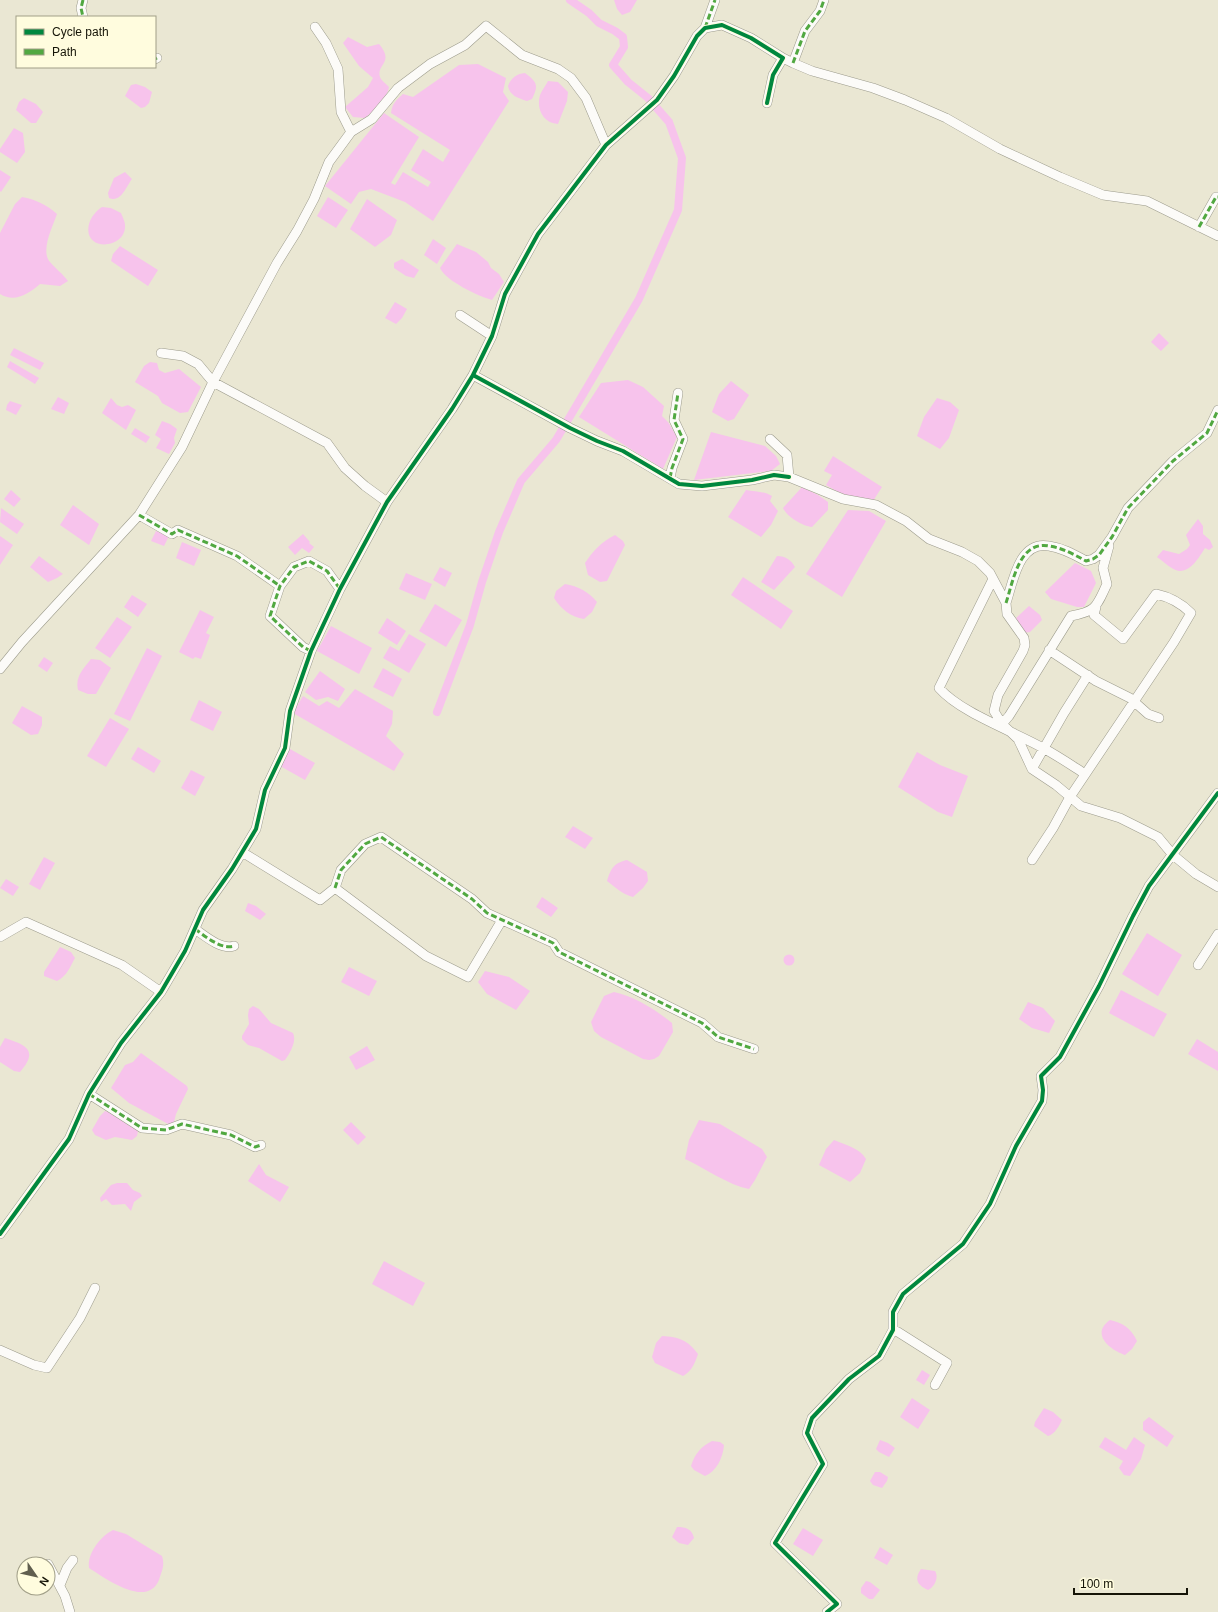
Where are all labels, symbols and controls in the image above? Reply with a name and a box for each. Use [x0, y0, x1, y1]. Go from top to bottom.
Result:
legend [16, 16, 156, 68]
text: Cycle path [52, 25, 109, 39]
text: Path [52, 45, 77, 59]
north arrow [16, 1556, 56, 1596]
scale bar [1074, 1570, 1187, 1596]
text: N [37, 1575, 51, 1588]
text: 100 m [1080, 1577, 1113, 1591]

